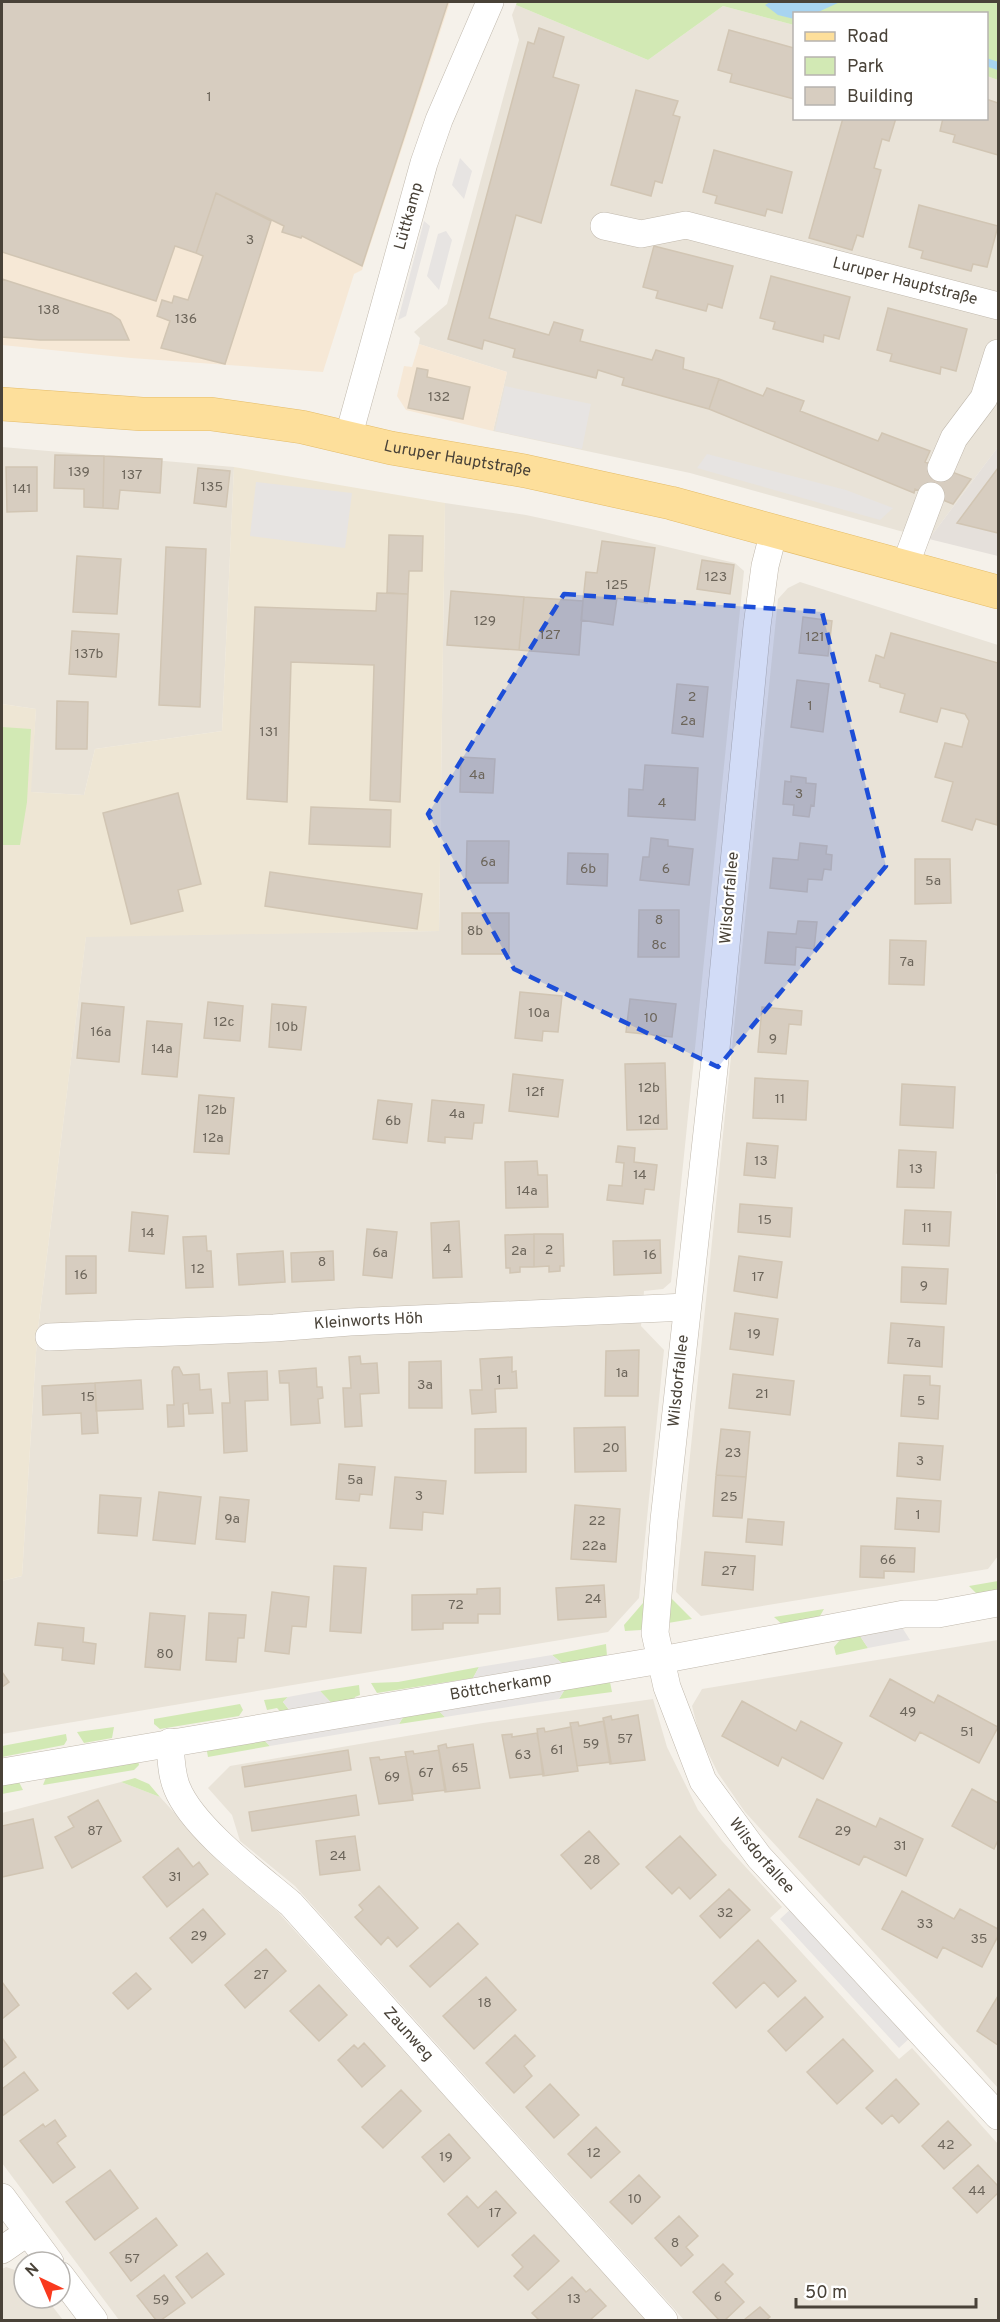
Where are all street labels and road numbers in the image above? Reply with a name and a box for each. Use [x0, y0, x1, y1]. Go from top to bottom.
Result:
street label: Lüttkamp [390, 180, 428, 252]
street label: Luruper Hauptstraße [830, 253, 980, 310]
street label: Luruper Hauptstraße [382, 437, 533, 482]
street label: Wilsdorfallee [716, 851, 744, 945]
street label: Kleinworts Höh [313, 1309, 424, 1335]
street label: Wilsdorfallee [664, 1334, 694, 1428]
street label: Böttcherkamp [449, 1669, 553, 1706]
street label: Wilsdorfallee [724, 1814, 798, 1898]
street label: Zaunweg [379, 2003, 438, 2066]

